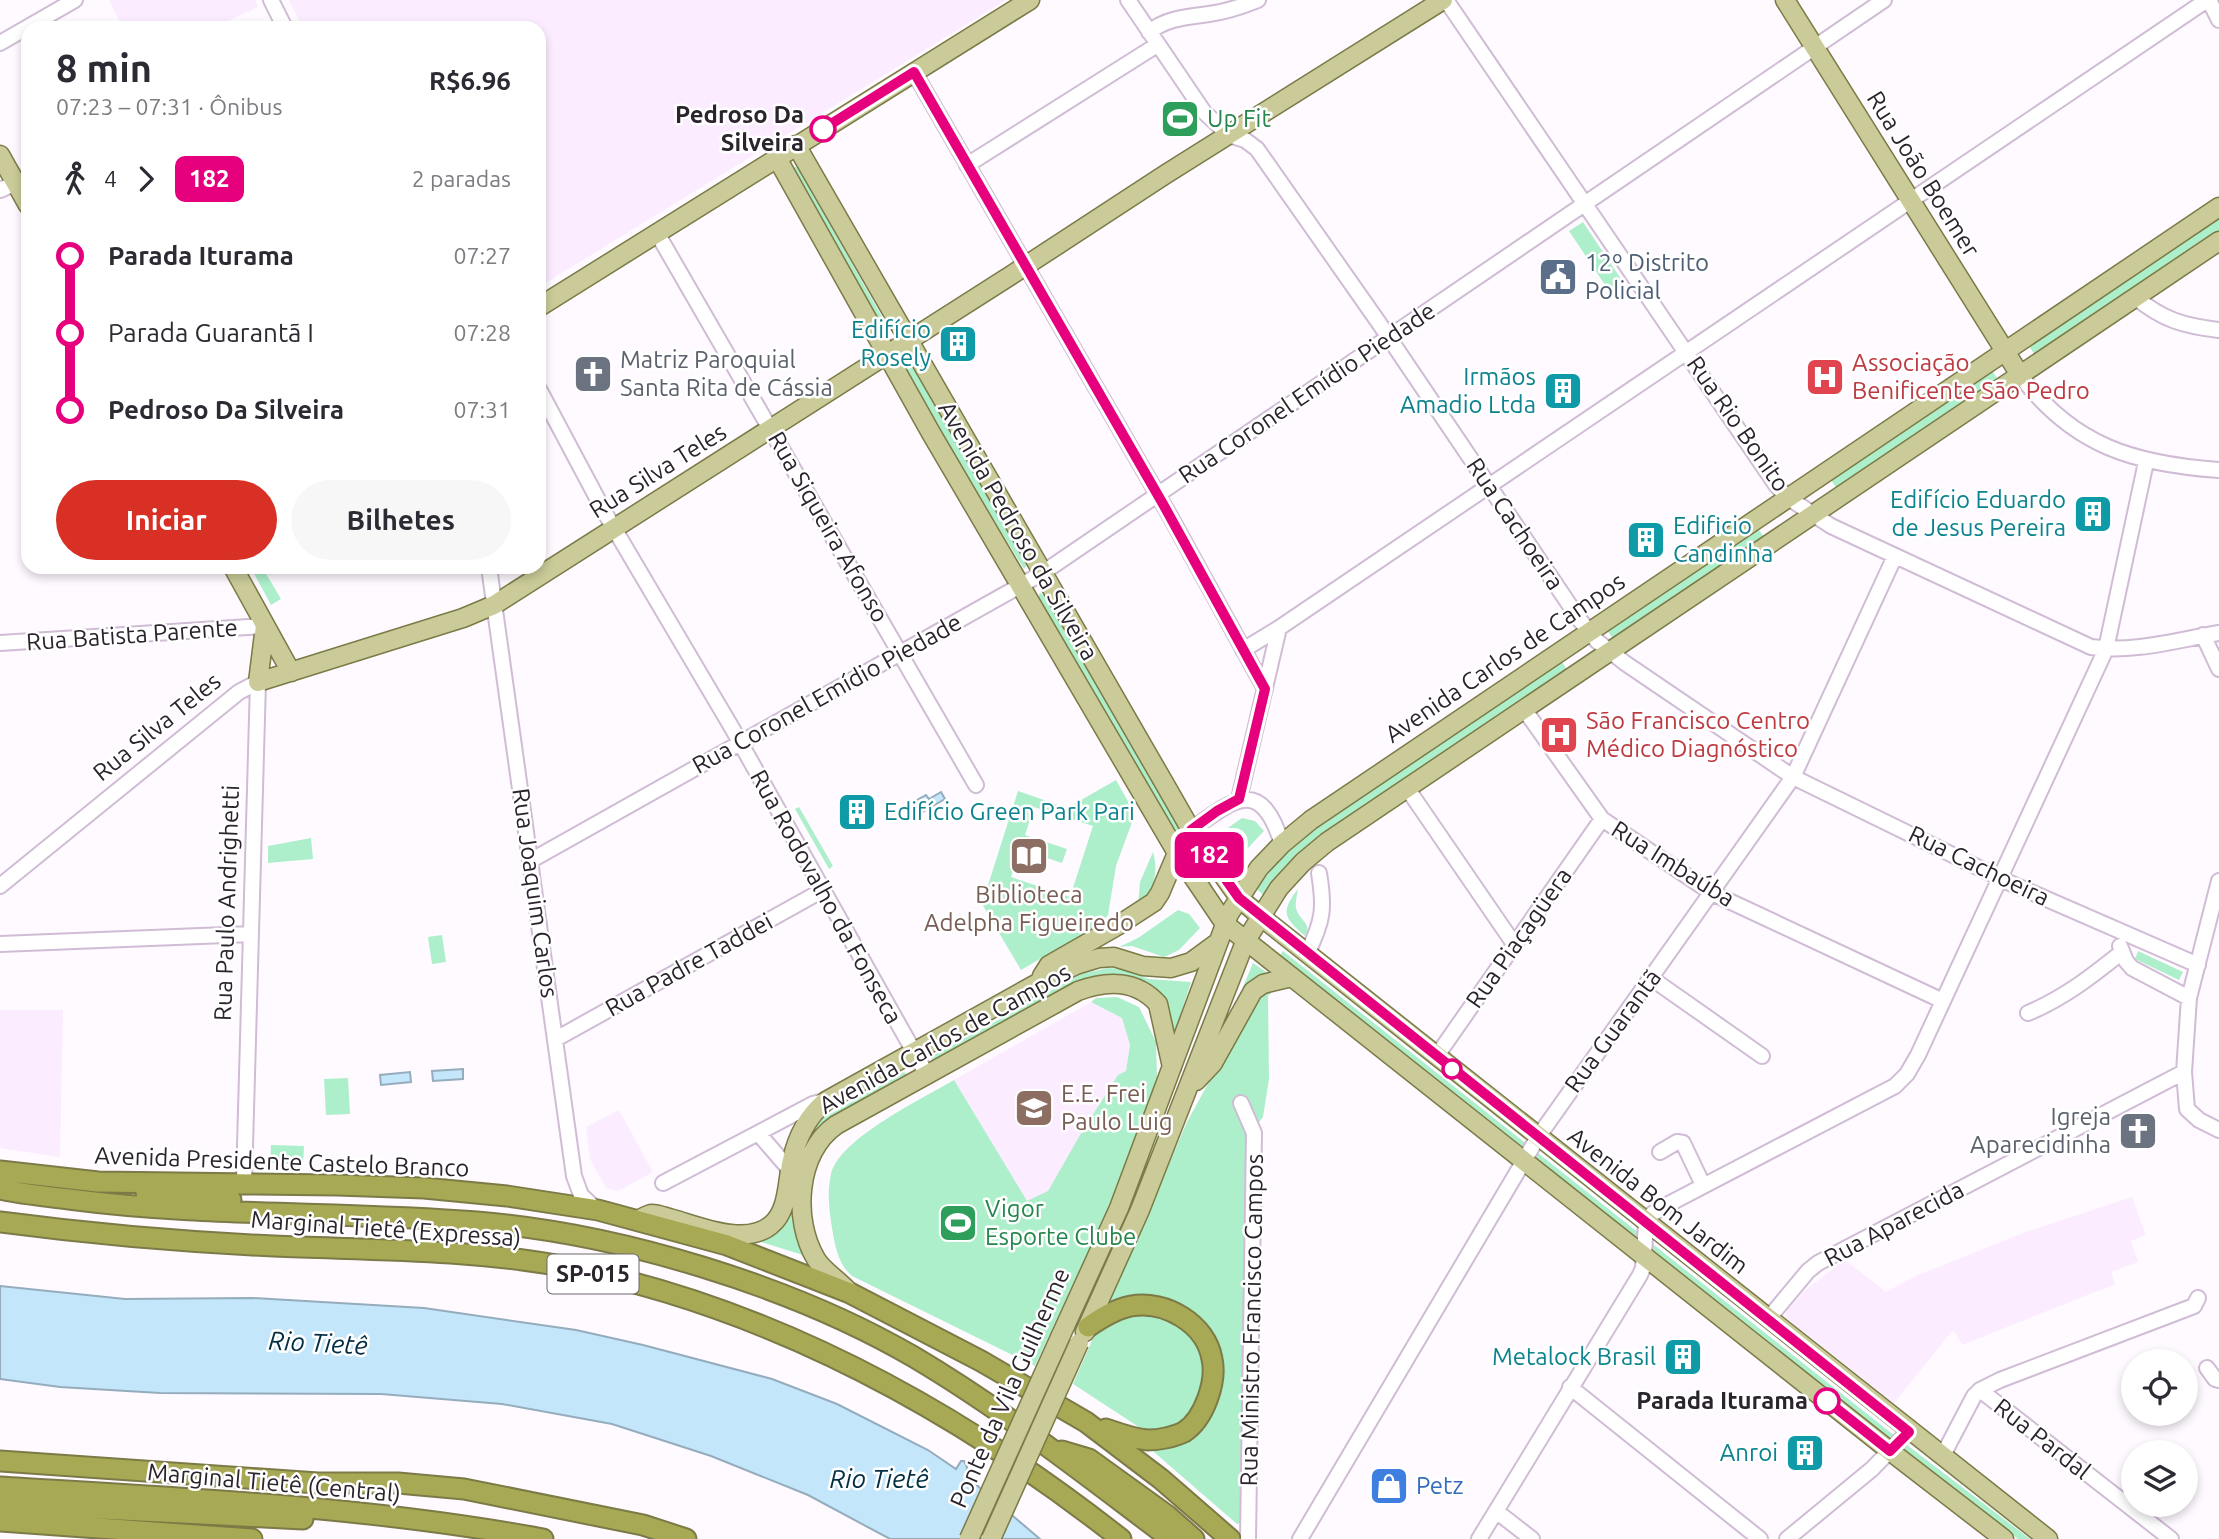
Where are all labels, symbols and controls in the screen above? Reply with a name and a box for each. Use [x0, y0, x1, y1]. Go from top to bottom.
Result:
text: 8 min [56, 47, 152, 89]
text: R$6.96 [429, 66, 511, 95]
street label: Rua João Boemer [1862, 86, 1985, 261]
text: 07:23 – 07:31 · Ônibus [56, 94, 282, 119]
sports icon: Up Fit [1159, 98, 1201, 140]
place label: Pedroso Da Silveira [675, 101, 804, 156]
place label: Up Fit [1207, 105, 1271, 132]
marker: Pedroso Da Silveira [810, 116, 836, 142]
icon: walk [56, 160, 94, 198]
icon: forward [127, 160, 165, 198]
text: 182 [189, 165, 230, 192]
text: 4 [104, 166, 117, 191]
text: 2 paradas [412, 166, 511, 191]
text: Parada Iturama [108, 241, 294, 270]
text: 07:27 [453, 243, 511, 268]
place label: 12º Distrito Policial [1585, 249, 1709, 304]
public building icon: 12º Distrito Policial [1537, 256, 1579, 298]
street label: Rua Coronel Emídio Piedade [1173, 297, 1440, 489]
place label: Edifício Rosely [851, 316, 931, 371]
text: Parada Guarantã I [108, 318, 314, 347]
text: 07:28 [453, 320, 511, 345]
building icon: Edifício Rosely [937, 323, 979, 365]
place label: Matriz Paroquial Santa Rita de Cássia [620, 346, 833, 401]
place label: Associação Benificente São Pedro [1852, 349, 2090, 404]
street label: Rua Rio Bonito [1682, 351, 1795, 497]
church icon: Matriz Paroquial Santa Rita de Cássia [572, 353, 614, 395]
hospital icon: Associação Benificente São Pedro [1804, 356, 1846, 398]
place label: Irmãos Amadio Ltda [1400, 363, 1536, 418]
building icon: Irmãos Amadio Ltda [1542, 370, 1584, 412]
text: Pedroso Da Silveira [108, 395, 344, 424]
street label: Avenida Pedroso da Silveira [933, 396, 1104, 665]
text: 07:31 [453, 397, 511, 422]
street label: Rua Silva Teles [584, 418, 731, 523]
street label: Rua Siqueira Afonso [763, 427, 894, 627]
street label: Rua Cachoeira [1461, 453, 1569, 595]
button: Iniciar [56, 480, 277, 560]
button: Bilhetes [291, 480, 511, 560]
place label: Edifício Eduardo de Jesus Pereira [1890, 486, 2066, 541]
building icon: Edifício Eduardo de Jesus Pereira [2072, 493, 2114, 535]
place label: Edificio Candinha [1673, 512, 1773, 567]
building icon: Edificio Candinha [1625, 519, 1667, 561]
street label: Avenida Carlos de Campos [1380, 567, 1630, 748]
street label: Rua Coronel Emídio Piedade [687, 608, 966, 779]
street label: Rua Batista Parente [25, 614, 239, 655]
street label: Rua Silva Teles [88, 667, 226, 786]
place label: São Francisco Centro Médico Diagnóstico [1586, 707, 1810, 762]
hospital icon: São Francisco Centro Médico Diagnóstico [1538, 714, 1580, 756]
street label: Rua Rodovalho da Fonseca [745, 765, 908, 1029]
street label: Rua Paulo Andrighetti [209, 784, 244, 1021]
street label: Rua Joaquim Carlos [507, 786, 564, 999]
building icon: Edifício Green Park Pari [836, 791, 878, 833]
place label: Edifício Green Park Pari [884, 798, 1135, 825]
street label: Rua Imbaúba [1607, 815, 1740, 912]
street label: Rua Cachoeira [1905, 820, 2054, 911]
line badge: 182 [1169, 832, 1249, 878]
library icon: Biblioteca Adelpha Figueiredo [1008, 835, 1050, 877]
text: 182 [1189, 841, 1229, 868]
street label: Rua Piaçagüera [1460, 863, 1577, 1013]
place label: Biblioteca Adelpha Figueiredo [924, 881, 1134, 936]
street label: Rua Padre Taddei [601, 907, 777, 1022]
street label: Avenida Carlos de Campos [814, 958, 1075, 1119]
street label: Rua Guarantã [1559, 964, 1666, 1097]
unlabelled marker [1442, 1059, 1462, 1079]
place label: E.E. Frei Paulo Luig [1061, 1080, 1173, 1135]
school or university icon: E.E. Frei Paulo Luig [1013, 1087, 1055, 1129]
place label: Igreja Aparecidinha [1970, 1103, 2111, 1158]
church icon: Igreja Aparecidinha [2117, 1110, 2159, 1152]
street label: Avenida Bom Jardim [1563, 1122, 1754, 1279]
street label: Avenida Presidente Castelo Branco [94, 1141, 470, 1182]
street label: Rua Ministro Francisco Campos [1235, 1153, 1268, 1487]
street label: Rua Aparecida [1819, 1175, 1968, 1272]
place label: Vigor Esporte Clube [985, 1195, 1136, 1250]
sports icon: Vigor Esporte Clube [937, 1202, 979, 1244]
street label: Marginal Tietê (Expressa) [250, 1206, 522, 1251]
road number: SP-015 [548, 1254, 638, 1294]
street label: Ponte da Vila Guilherme [944, 1264, 1075, 1512]
water label: Rio Tietê [268, 1325, 368, 1360]
building icon: Metalock Brasil [1662, 1336, 1704, 1378]
place label: Metalock Brasil [1492, 1343, 1656, 1370]
map controls [2121, 1349, 2198, 1517]
button: locate [2121, 1349, 2198, 1426]
place label: Parada Iturama [1636, 1387, 1808, 1414]
marker: Parada Iturama [1814, 1388, 1840, 1414]
street label: Rua Pardal [1989, 1393, 2096, 1485]
building icon: Anroi [1784, 1432, 1826, 1474]
place label: Anroi [1720, 1439, 1778, 1466]
button: layers [2121, 1440, 2198, 1517]
street label: Marginal Tietê (Central) [146, 1458, 402, 1507]
water label: Rio Tietê [829, 1464, 929, 1493]
shop icon: Petz [1368, 1465, 1410, 1507]
place label: Petz [1416, 1472, 1464, 1499]

